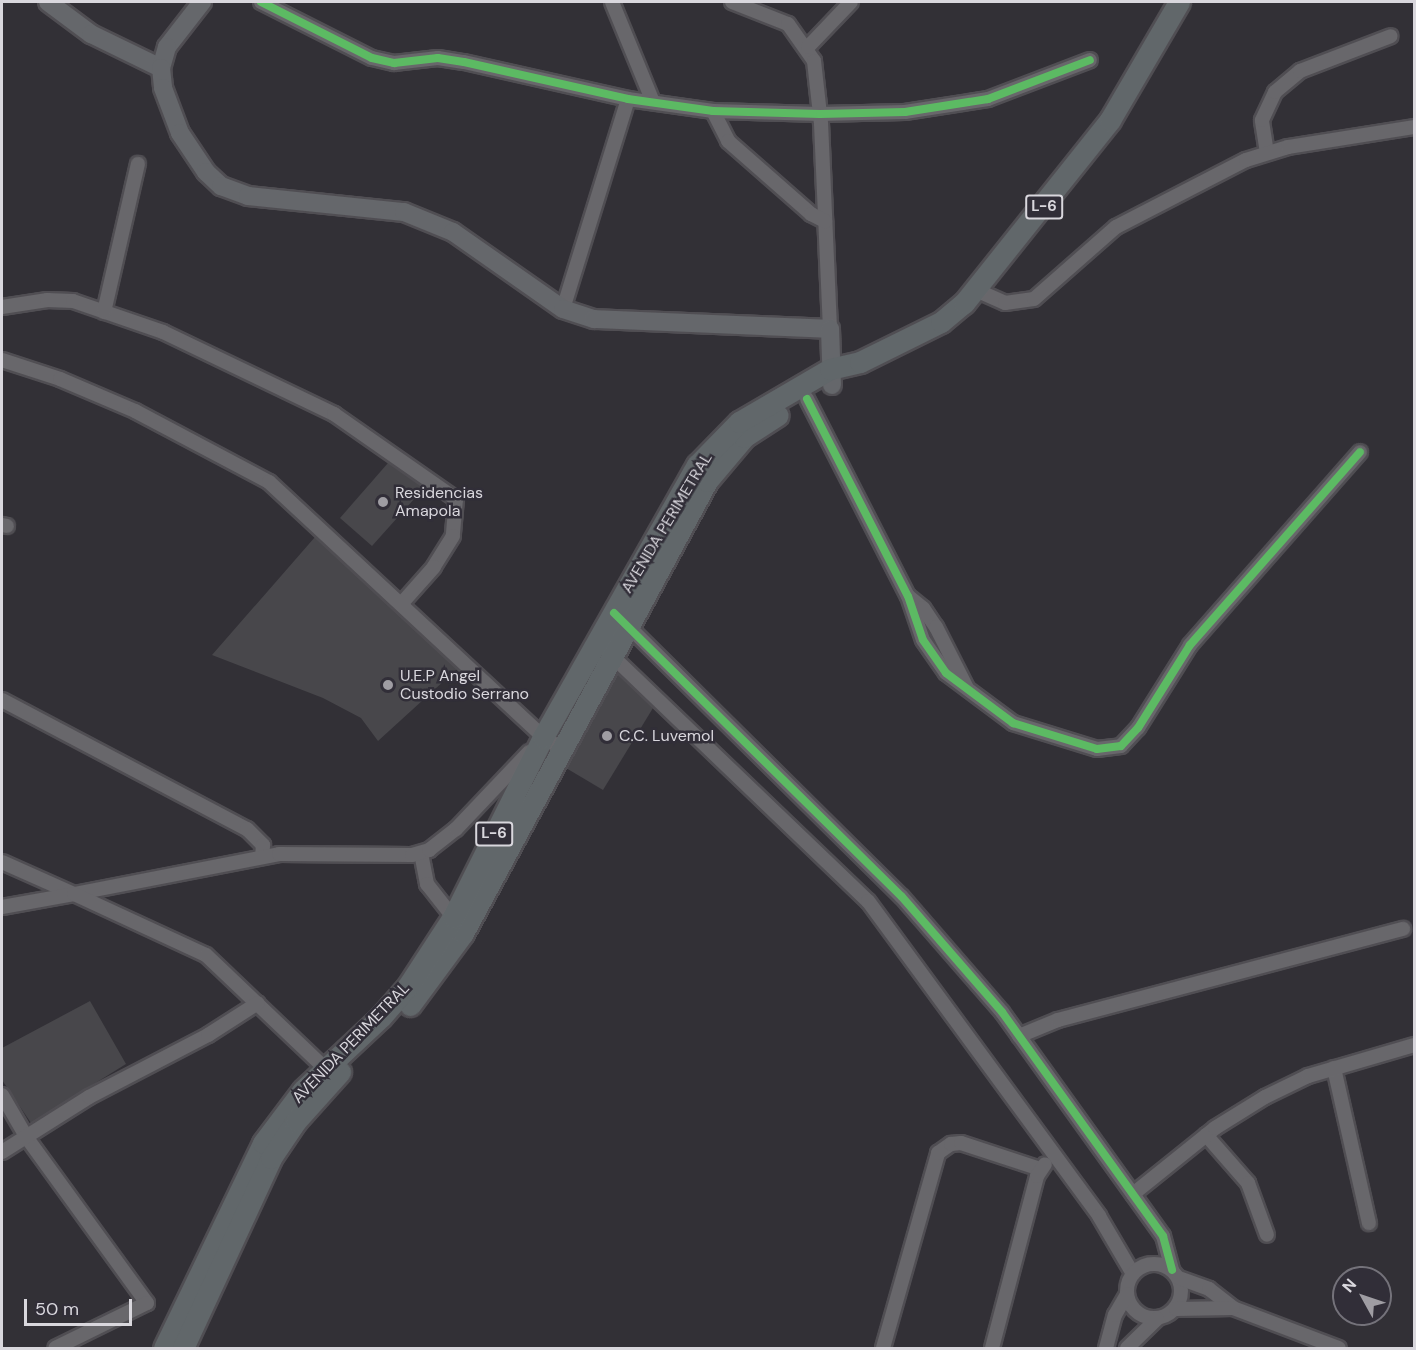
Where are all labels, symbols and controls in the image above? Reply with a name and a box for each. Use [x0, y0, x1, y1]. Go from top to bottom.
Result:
road number: L-6 [1024, 195, 1064, 219]
street label: AVENIDA PERIMETRAL [617, 449, 717, 597]
place label: Residencias Amapola [395, 483, 483, 521]
marker: Residencias Amapola [376, 495, 390, 509]
place label: U.E.P Angel Custodio Serrano [400, 666, 529, 704]
marker: U.E.P Angel Custodio Serrano [381, 678, 395, 692]
place label: C.C. Luvemol [619, 726, 714, 746]
marker: C.C. Luvemol [600, 729, 614, 743]
road number: L-6 [474, 822, 514, 846]
street label: AVENIDA PERIMETRAL [288, 979, 414, 1107]
north arrow [1332, 1266, 1392, 1326]
text: N [1338, 1274, 1361, 1297]
scale bar [27, 1287, 135, 1325]
text: 50 m [35, 1297, 79, 1321]

